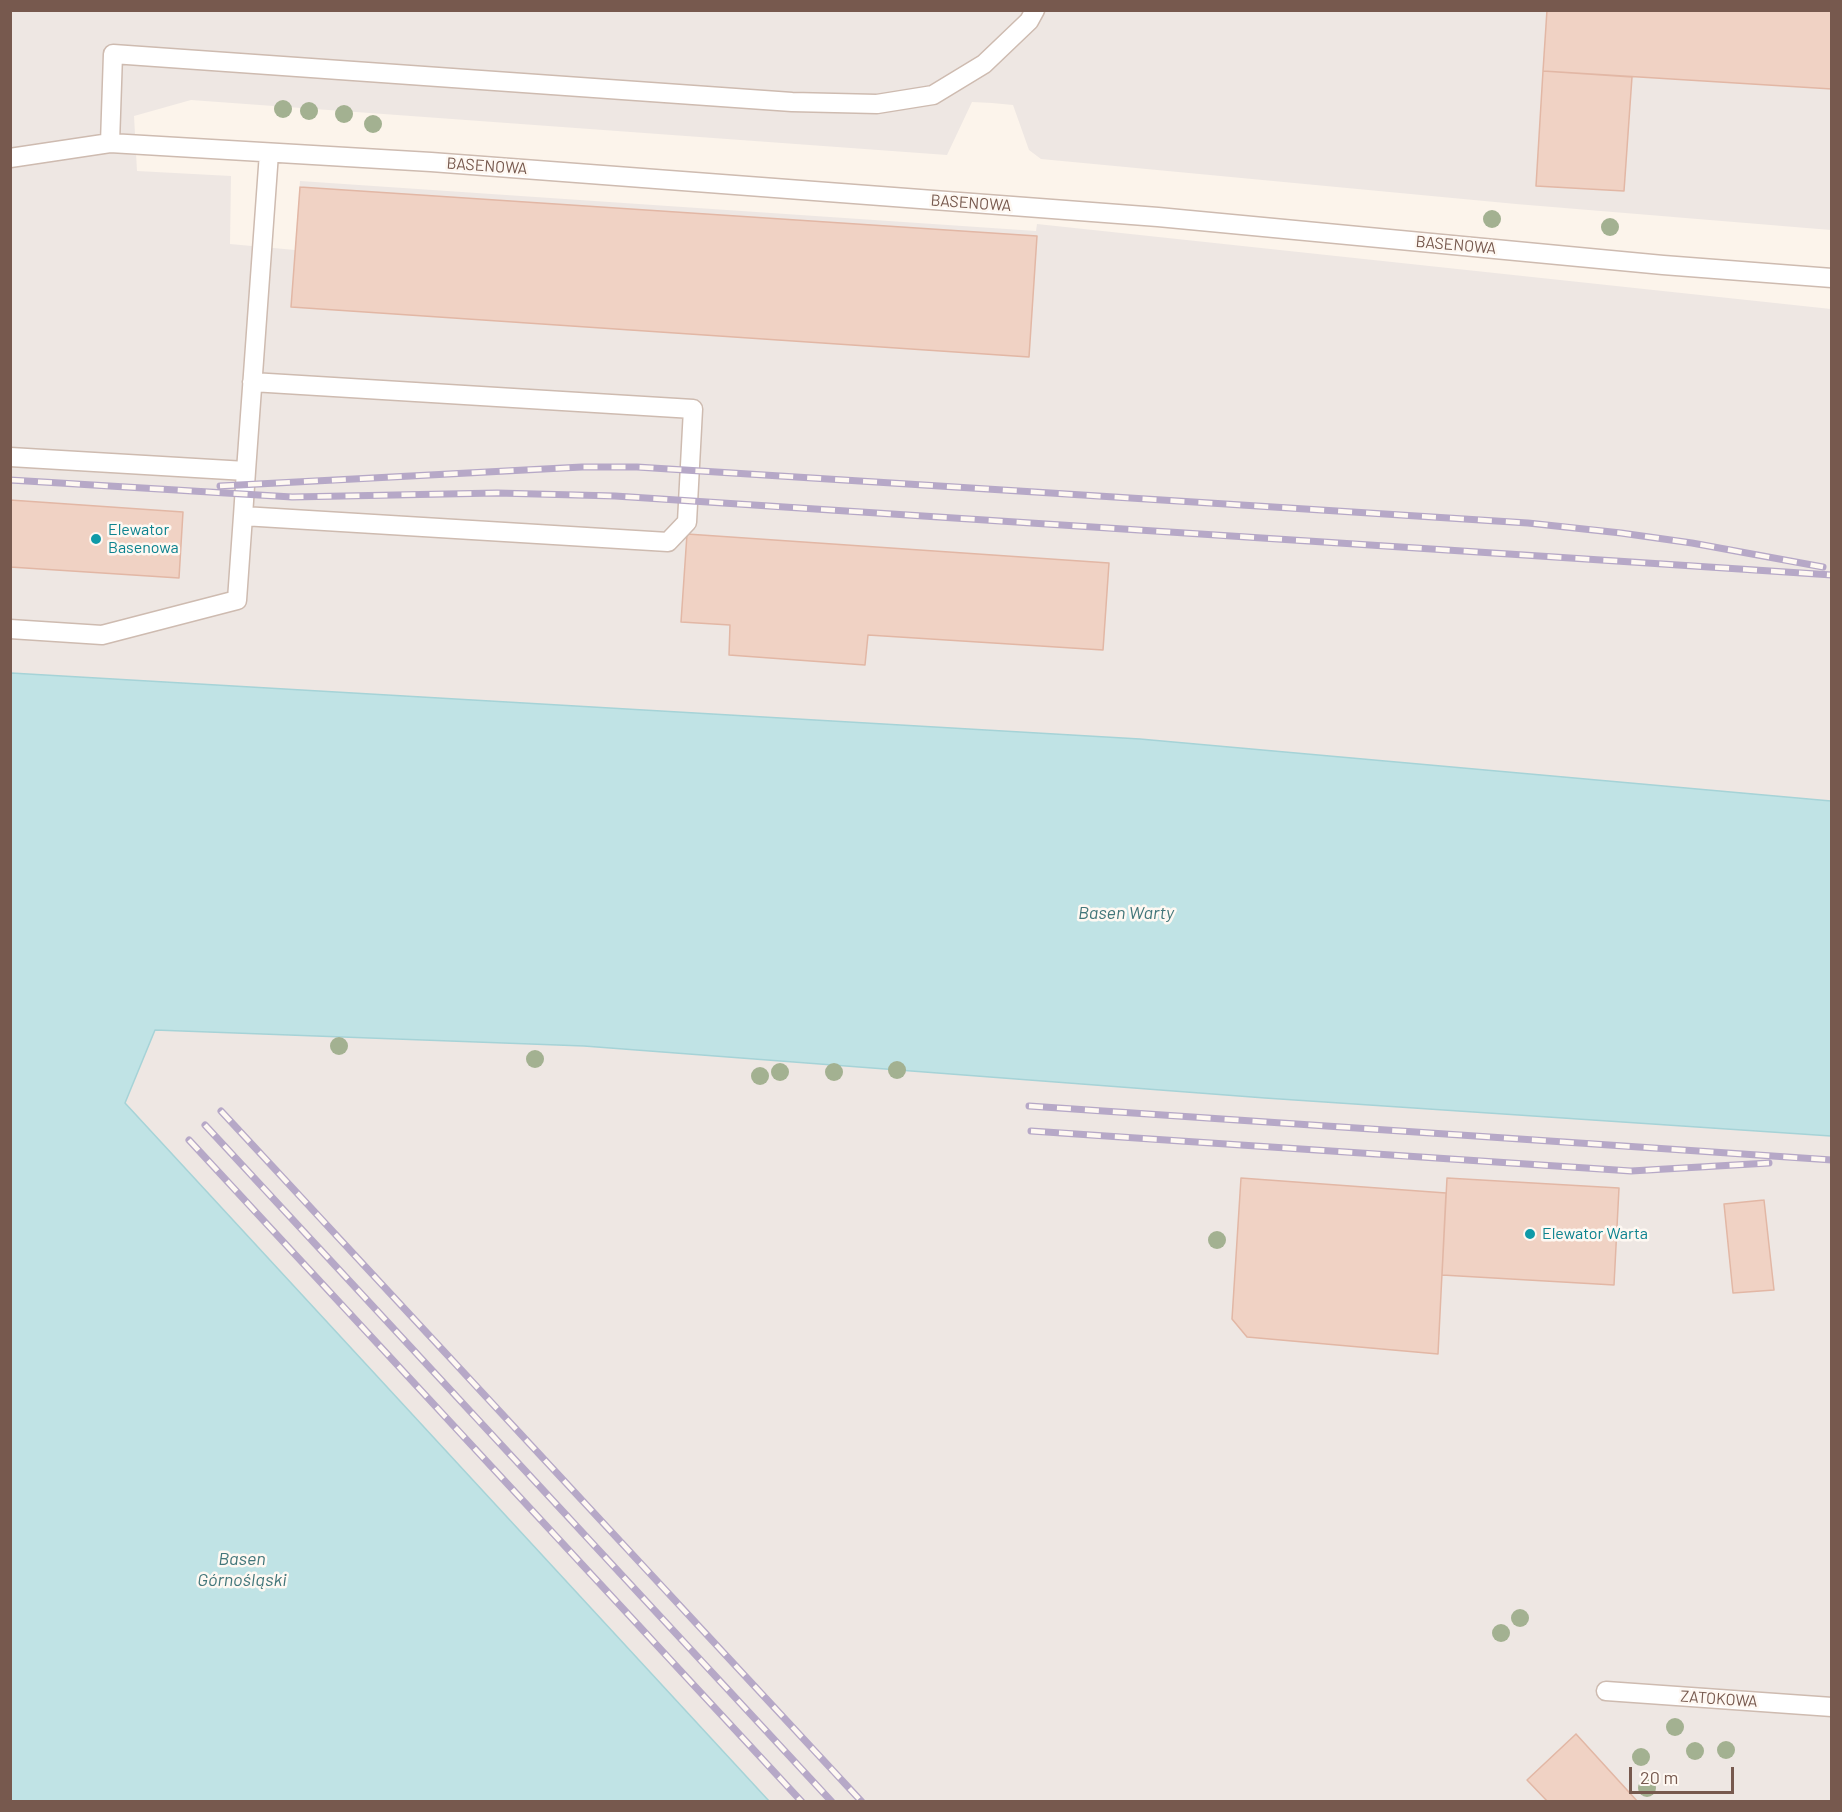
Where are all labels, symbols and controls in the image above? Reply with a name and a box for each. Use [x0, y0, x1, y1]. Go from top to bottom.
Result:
street label: BASENOWA [446, 154, 528, 178]
street label: BASENOWA [930, 191, 1012, 215]
street label: BASENOWA [1415, 232, 1497, 258]
place label: Elewator Basenowa [108, 520, 179, 558]
marker: Elewator Basenowa [89, 532, 103, 546]
water label: Basen Warty [1078, 902, 1174, 924]
place label: Elewator Warta [1542, 1224, 1648, 1244]
marker: Elewator Warta [1523, 1227, 1537, 1241]
water label: Basen Górnośląski [197, 1548, 287, 1590]
street label: ZATOKOWA [1680, 1687, 1758, 1711]
scale bar [1632, 1755, 1737, 1793]
text: 20 m [1640, 1766, 1678, 1788]

